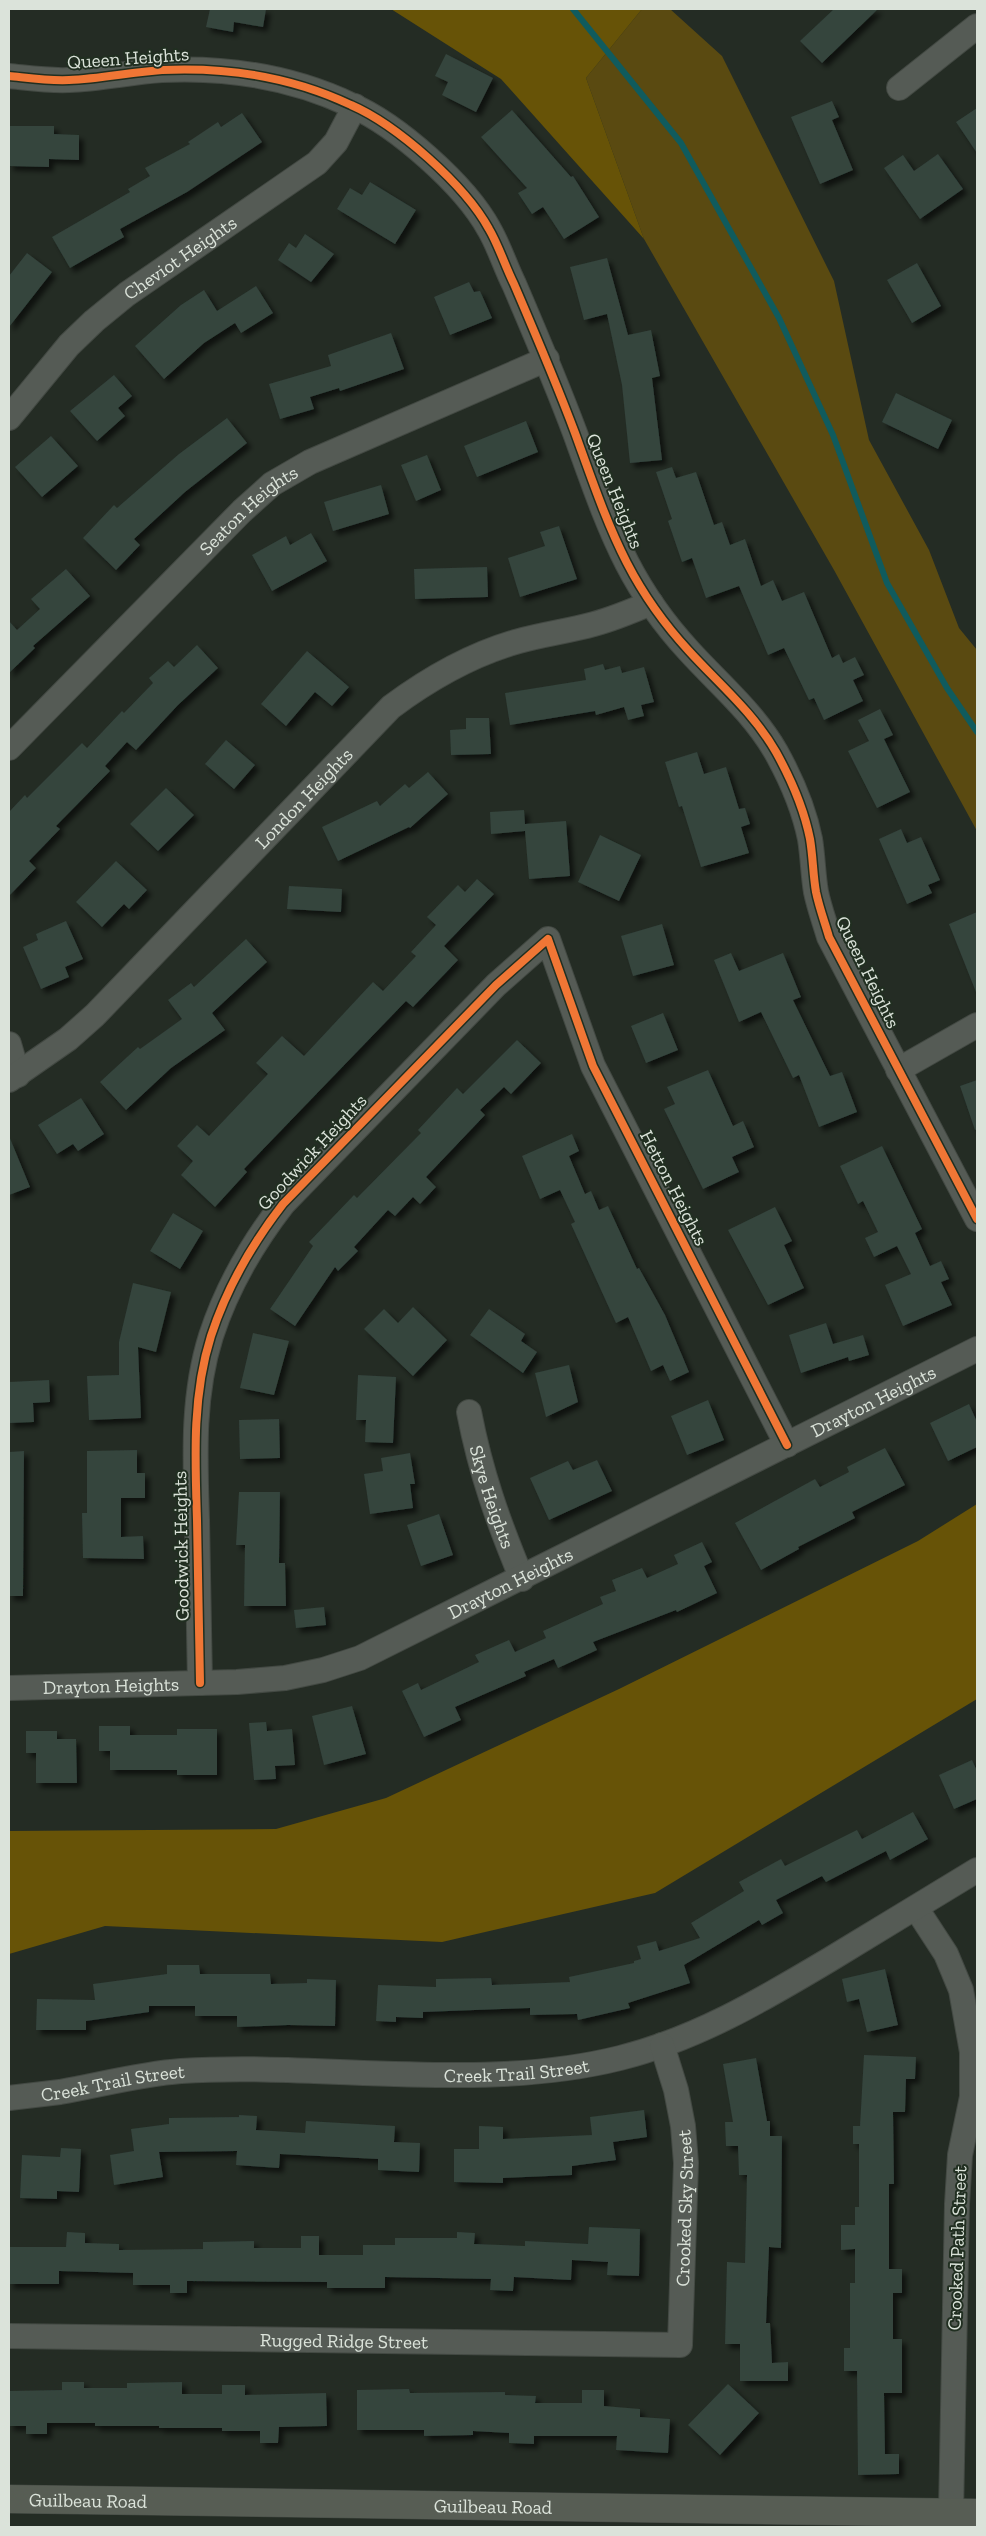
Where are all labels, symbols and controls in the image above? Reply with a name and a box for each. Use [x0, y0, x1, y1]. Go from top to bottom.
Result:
street label: Queen Heights [66, 42, 190, 74]
street label: Cheviot Heights [119, 211, 241, 305]
street label: Queen Heights [581, 430, 649, 552]
street label: Seaton Heights [194, 460, 302, 560]
street label: London Heights [250, 743, 357, 853]
street label: Queen Heights [831, 912, 905, 1032]
street label: Goodwick Heights [252, 1089, 372, 1215]
street label: Hetton Heights [635, 1126, 713, 1250]
street label: Drayton Heights [807, 1360, 939, 1442]
street label: Skye Heights [465, 1443, 520, 1552]
street label: Goodwick Heights [168, 1471, 194, 1621]
street label: Drayton Heights [444, 1542, 576, 1624]
street label: Drayton Heights [42, 1672, 180, 1699]
street label: Creek Trail Street [444, 2053, 591, 2087]
street label: Creek Trail Street [40, 2059, 185, 2106]
street label: Crooked Sky Street [670, 2129, 698, 2287]
street label: Crooked Path Street [943, 2165, 971, 2331]
street label: Rugged Ridge Street [260, 2328, 428, 2353]
street label: Guilbeau Road [29, 2488, 148, 2513]
street label: Guilbeau Road [434, 2494, 553, 2518]

